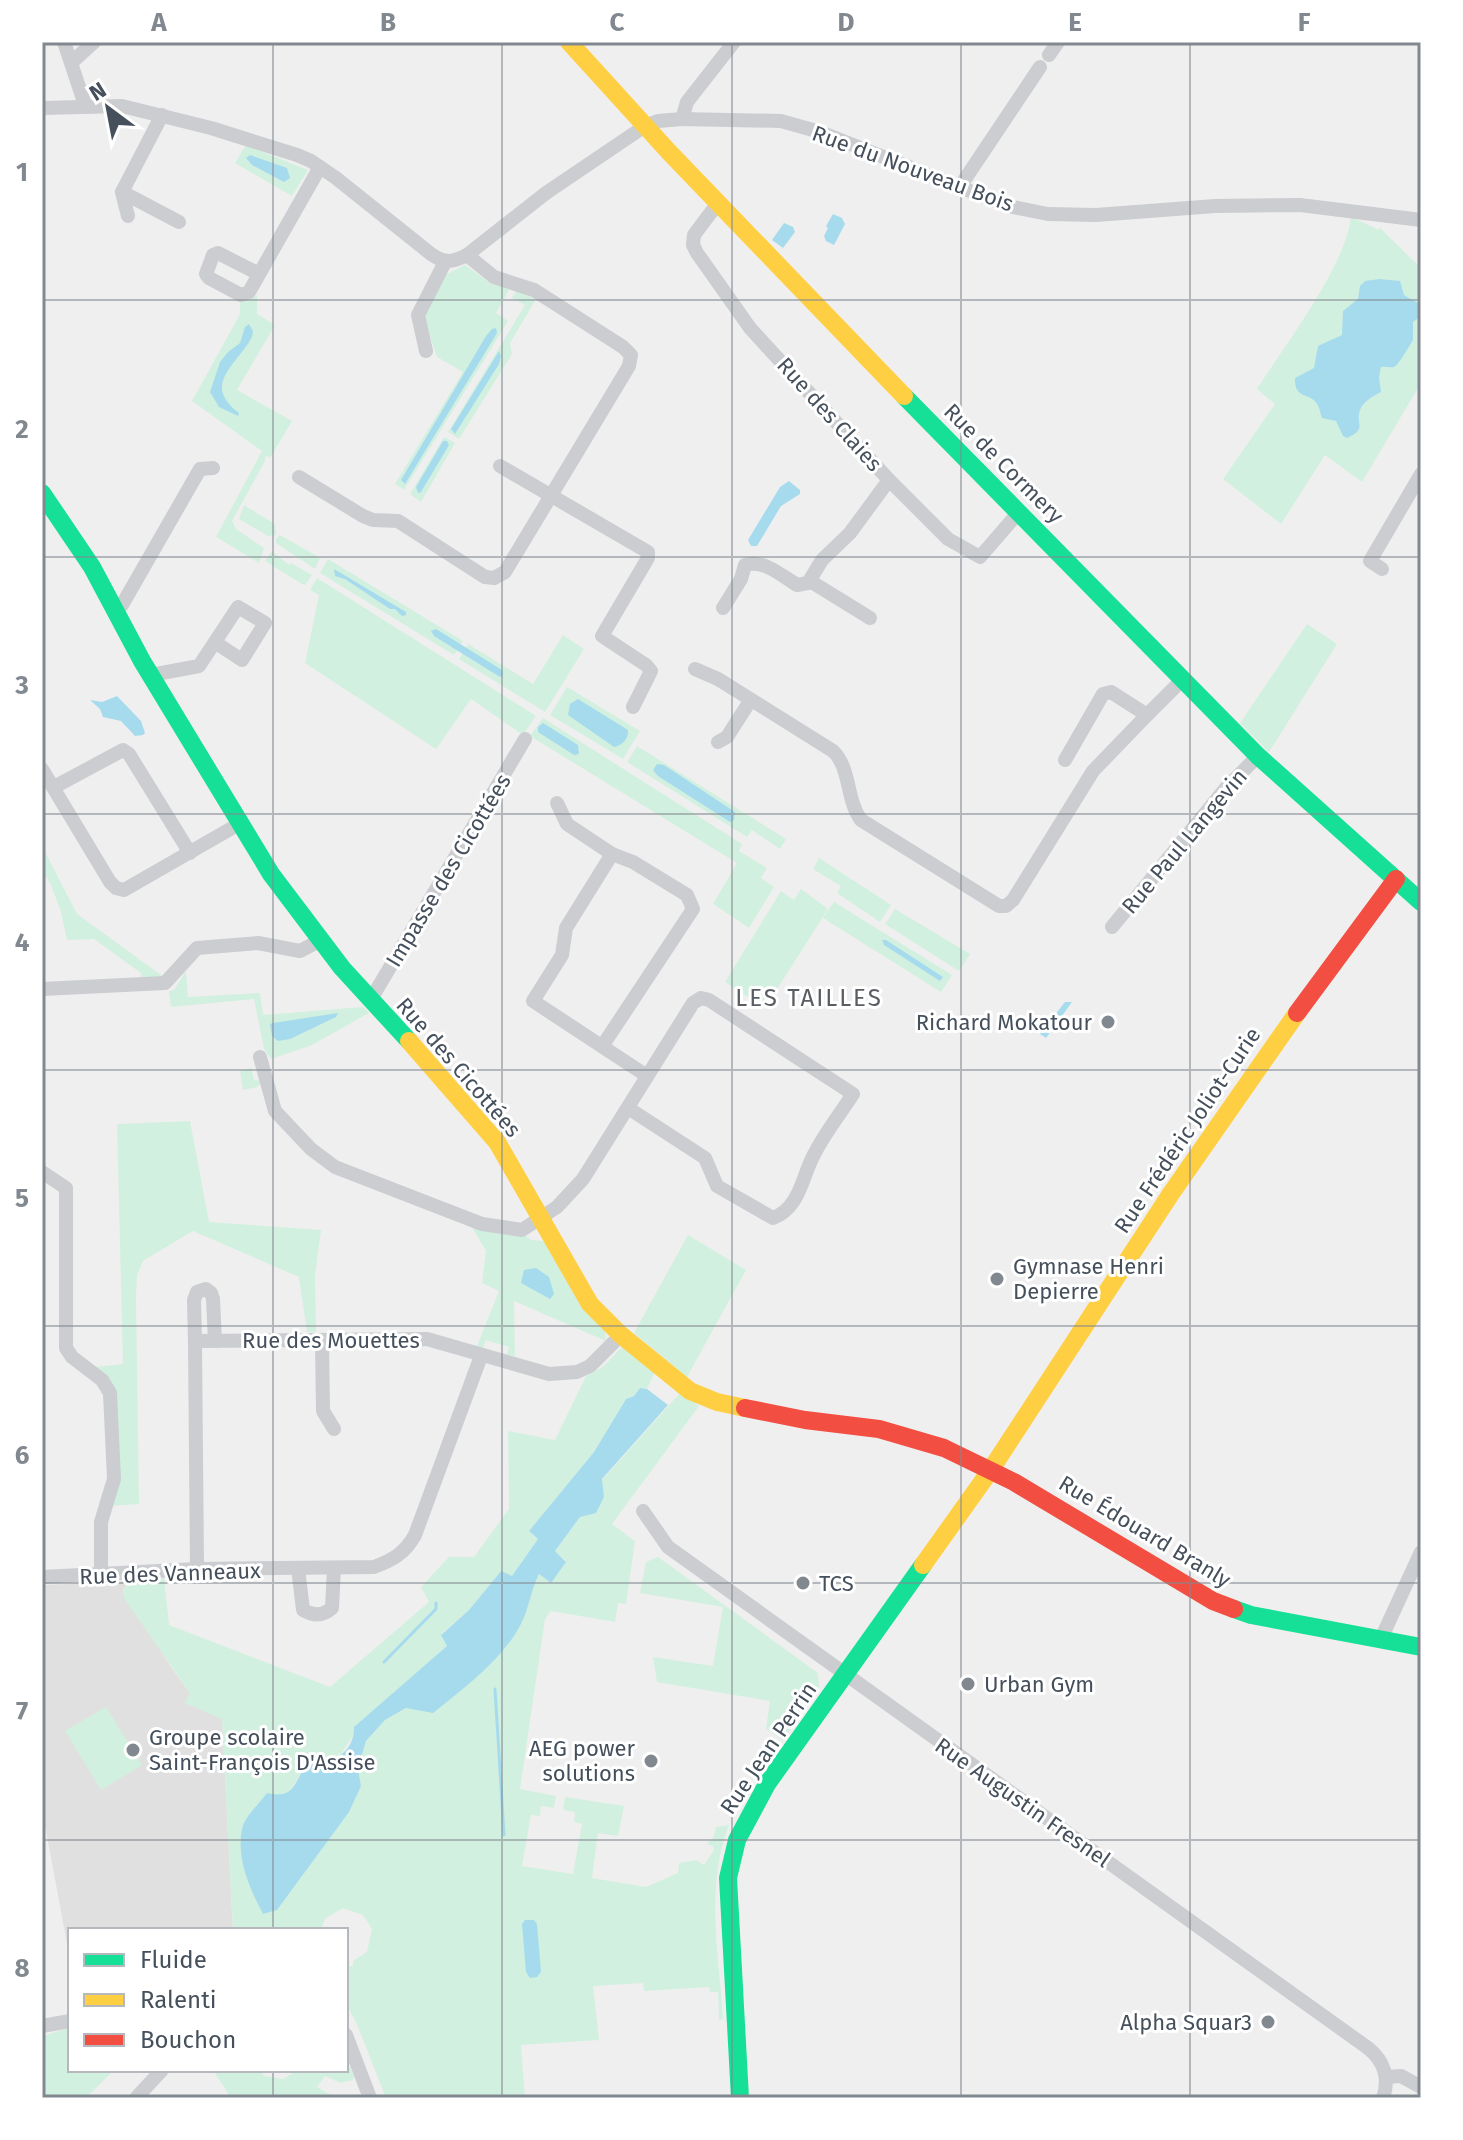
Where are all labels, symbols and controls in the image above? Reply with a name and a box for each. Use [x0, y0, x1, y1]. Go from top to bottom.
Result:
text: A [150, 7, 167, 38]
text: B [380, 7, 396, 38]
text: C [610, 7, 625, 38]
text: D [838, 7, 855, 38]
text: E [1068, 7, 1082, 38]
text: F [1298, 7, 1311, 38]
north arrow [68, 68, 148, 148]
text: N [84, 76, 111, 107]
street label: Rue du Nouveau Bois [809, 119, 1017, 217]
text: 1 [16, 157, 28, 188]
street label: Rue des Claies [771, 352, 888, 477]
street label: Rue de Cormery [938, 398, 1069, 529]
text: 2 [15, 414, 29, 445]
text: 3 [14, 670, 29, 701]
street label: Rue Paul Langevin [1116, 763, 1253, 919]
street label: Impasse des Cicottées [380, 769, 517, 972]
text: 4 [15, 927, 30, 958]
district label: LES TAILLES [735, 984, 883, 1012]
street label: Rue des Cicottées [391, 992, 527, 1143]
place label: Richard Mokatour [916, 1009, 1092, 1036]
marker: Richard Mokatour [1099, 1013, 1117, 1031]
street label: Rue Frédéric Joliot-Curie [1108, 1022, 1266, 1238]
text: 5 [15, 1183, 29, 1214]
place label: Gymnase Henri Depierre [1013, 1253, 1164, 1305]
marker: Gymnase Henri Depierre [988, 1270, 1006, 1288]
street label: Rue des Mouettes [242, 1327, 420, 1354]
text: 6 [15, 1440, 30, 1471]
street label: Rue Édouard Branly [1054, 1469, 1236, 1594]
street label: Rue des Vanneaux [79, 1557, 262, 1590]
place label: TCS [819, 1570, 854, 1597]
marker: TCS [794, 1574, 812, 1592]
place label: Urban Gym [984, 1671, 1094, 1698]
marker: Urban Gym [959, 1675, 977, 1693]
street label: Rue Jean Perrin [714, 1677, 822, 1819]
text: 7 [16, 1696, 28, 1727]
place label: Groupe scolaire Saint-François D'Assise [149, 1724, 376, 1776]
street label: Rue Augustin Fresnel [930, 1732, 1116, 1873]
place label: AEG power solutions [529, 1735, 636, 1787]
marker: Groupe scolaire Saint-François D'Assise [124, 1741, 142, 1759]
marker: AEG power solutions [642, 1752, 660, 1770]
legend [68, 1928, 348, 2072]
text: Fluide [140, 1946, 207, 1974]
text: 8 [14, 1953, 30, 1984]
text: Ralenti [140, 1986, 217, 2014]
place label: Alpha Squar3 [1120, 2009, 1252, 2036]
marker: Alpha Squar3 [1259, 2013, 1277, 2031]
text: Bouchon [140, 2026, 236, 2054]

